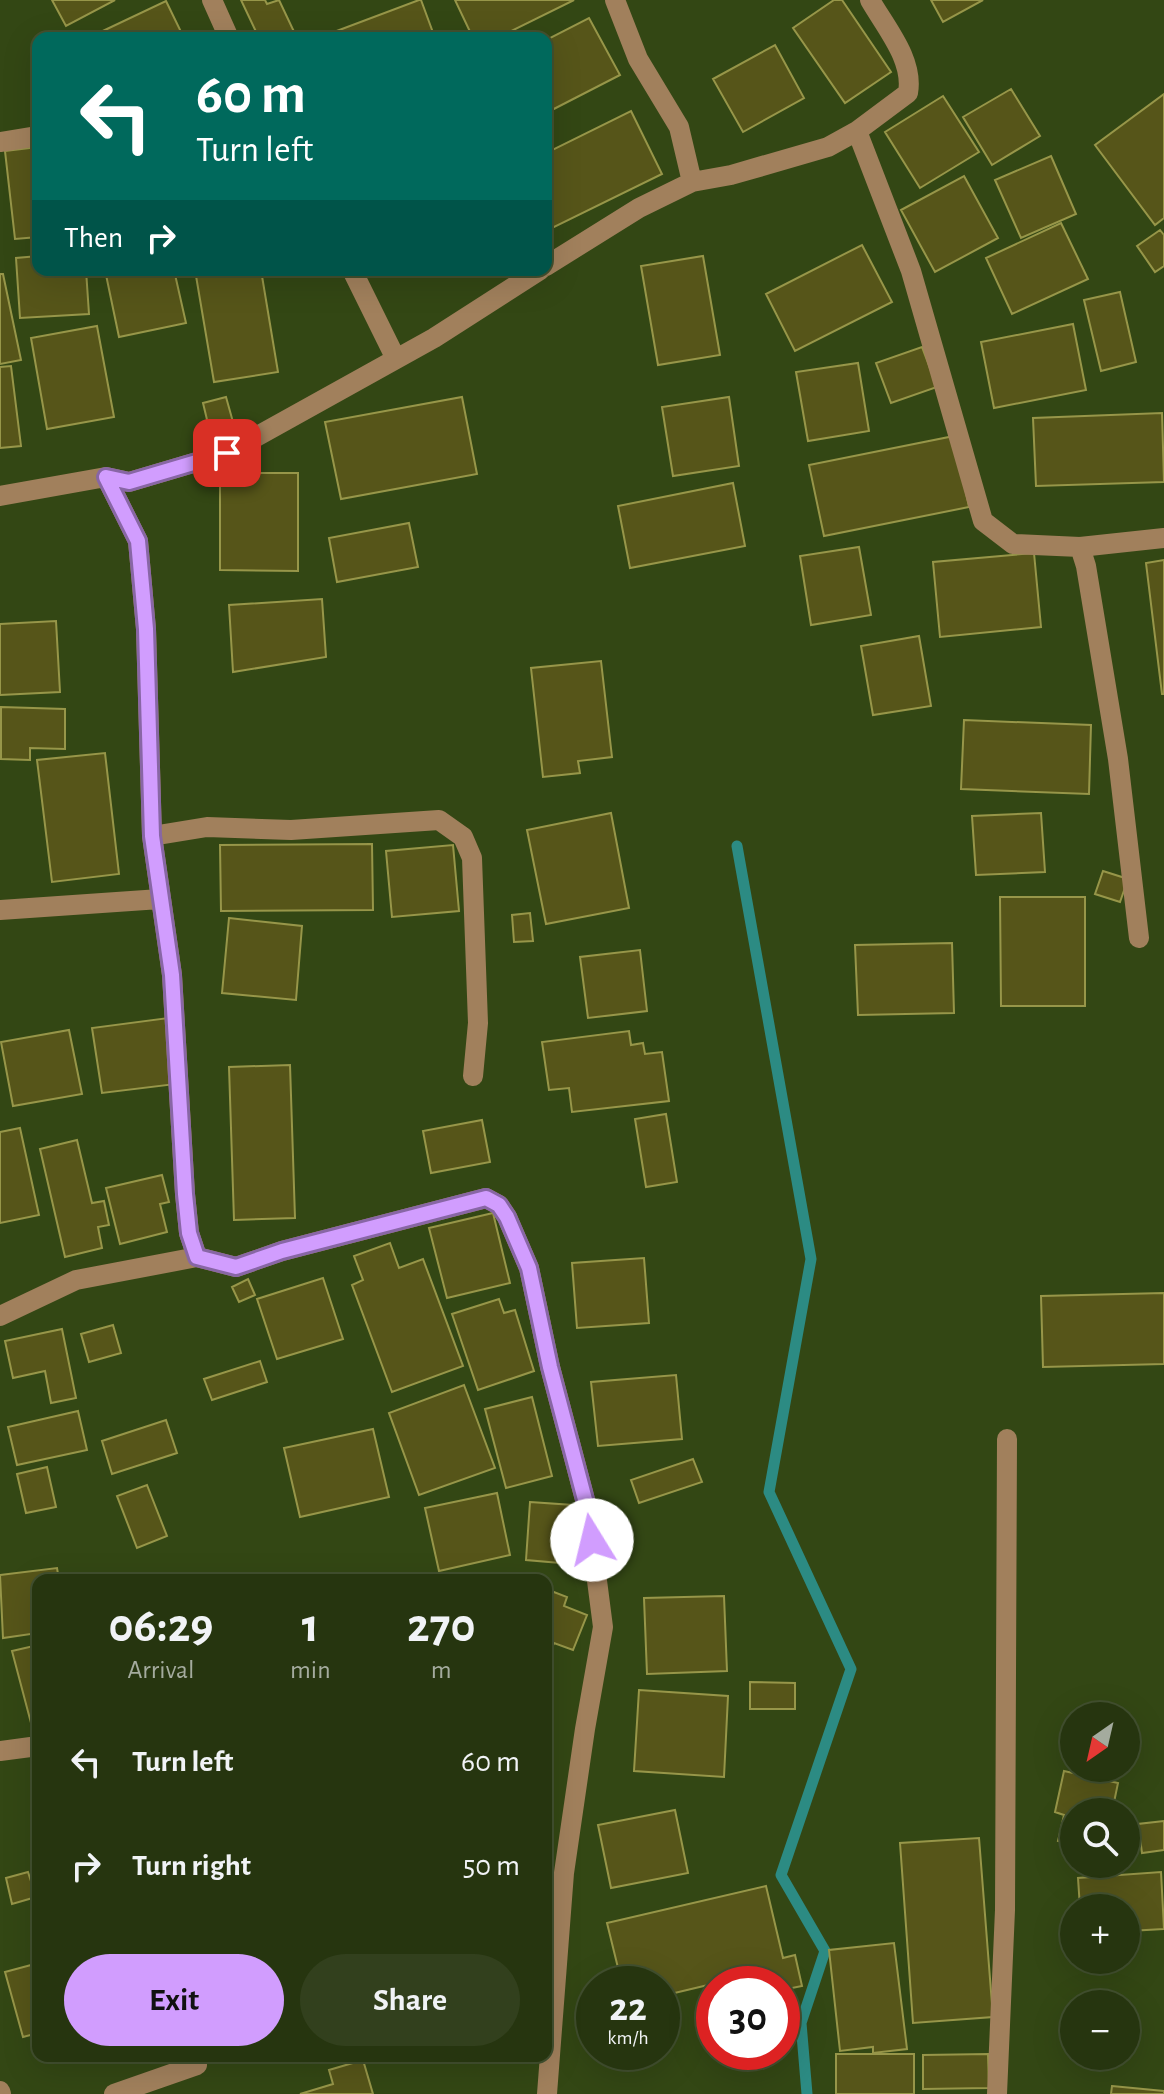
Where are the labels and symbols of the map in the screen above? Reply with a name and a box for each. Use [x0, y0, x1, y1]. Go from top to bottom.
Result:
pin [193, 419, 261, 487]
position arrow [550, 1498, 634, 1582]
north arrow [1060, 1702, 1140, 1782]
speed limit sign: 30 [696, 1966, 800, 2070]

